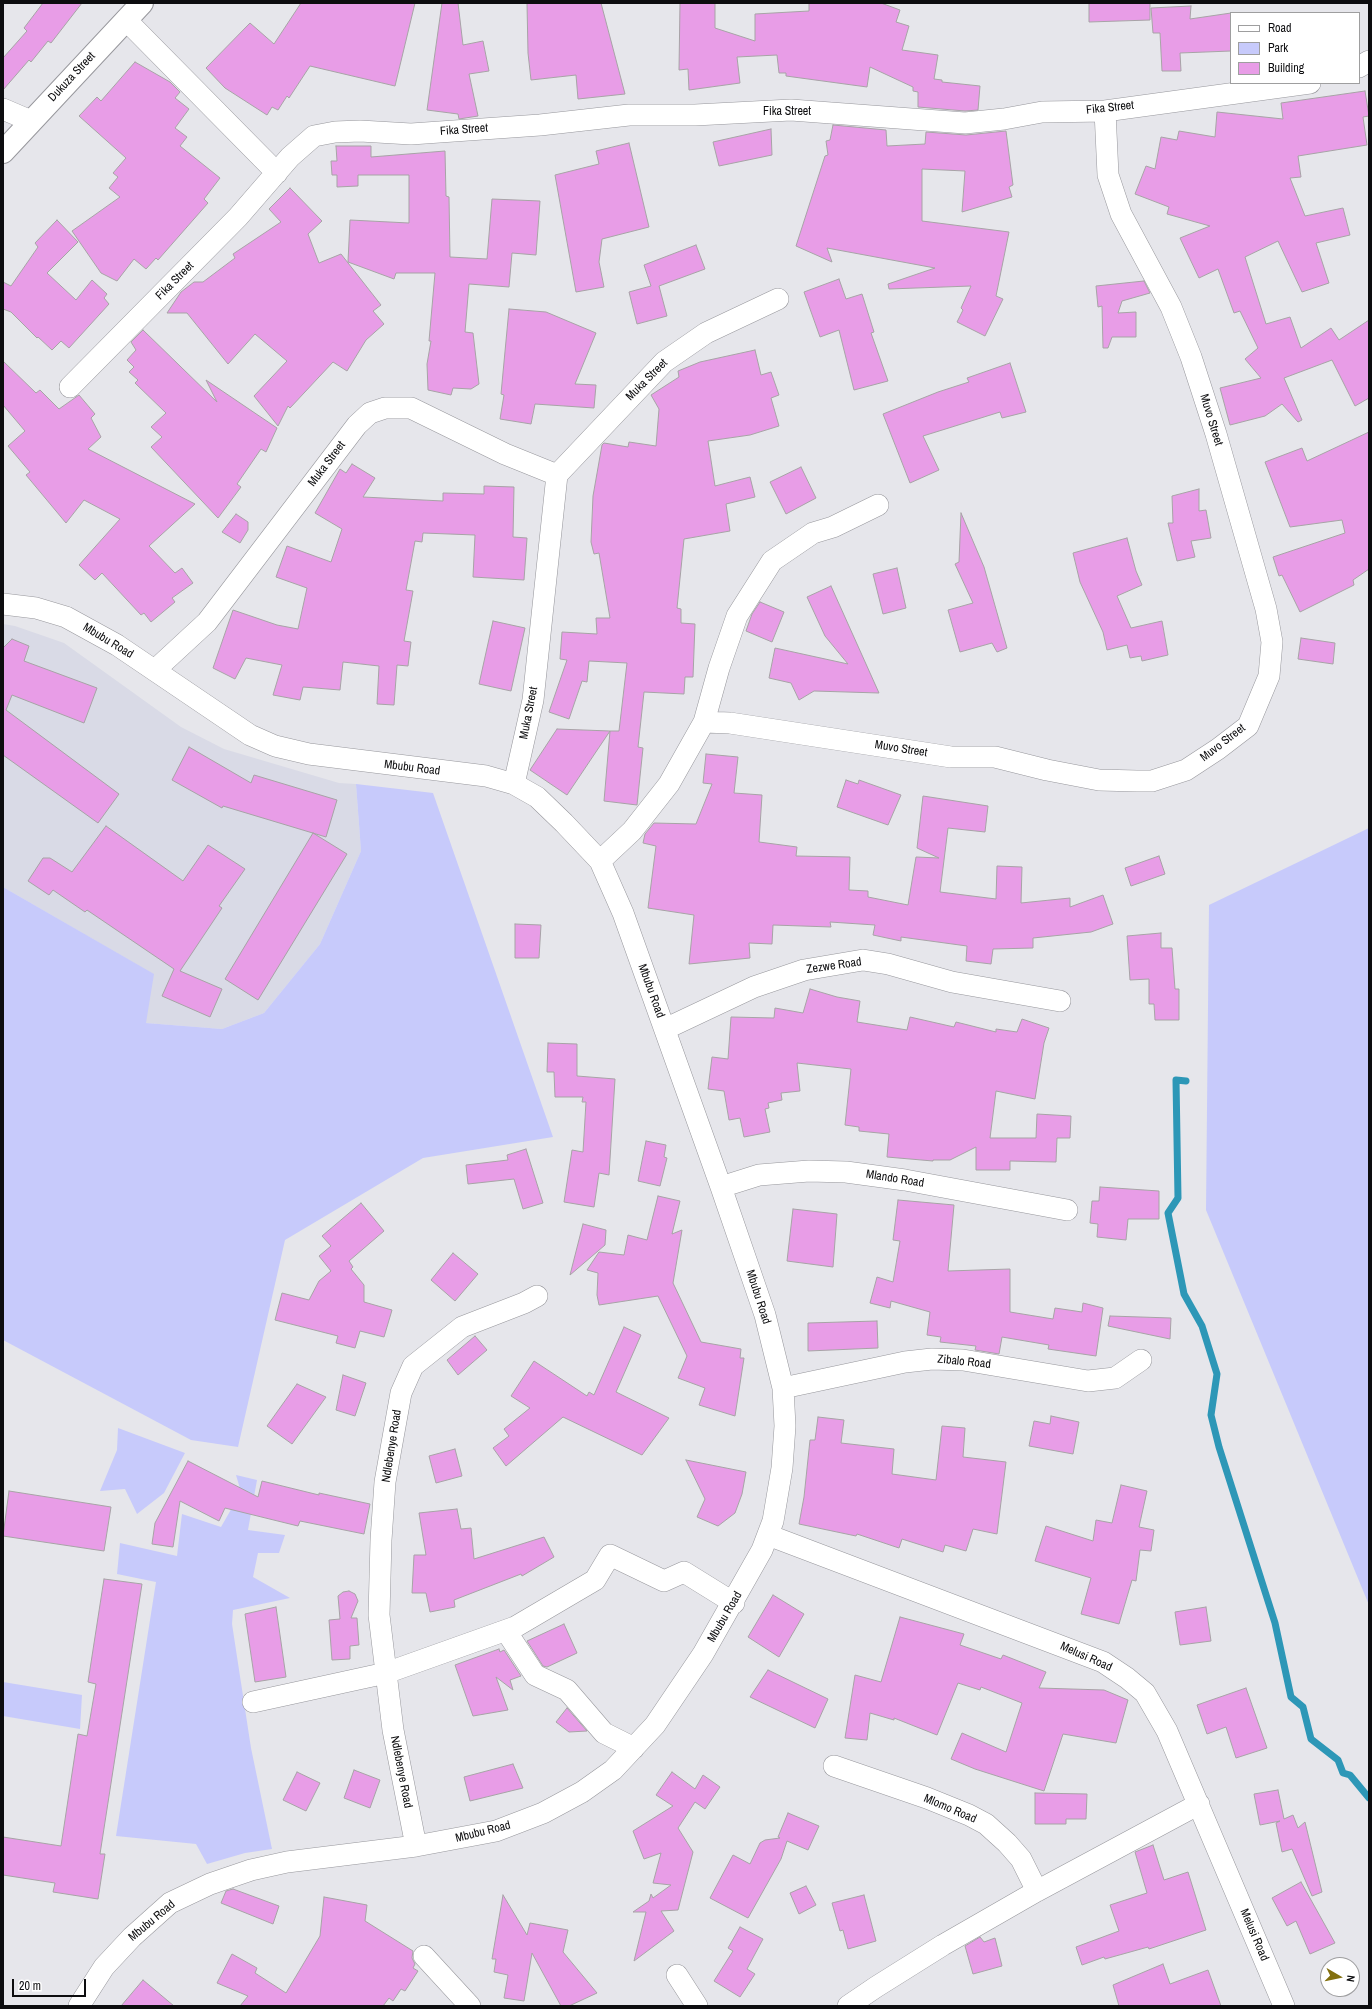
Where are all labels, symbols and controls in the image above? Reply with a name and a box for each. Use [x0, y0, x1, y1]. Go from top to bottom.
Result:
legend [1230, 12, 1360, 84]
text: Road [1268, 20, 1292, 36]
text: Park [1268, 40, 1288, 56]
street label: Dukuza Street [45, 49, 99, 105]
text: Building [1268, 60, 1304, 76]
street label: Fika Street [1085, 98, 1135, 118]
street label: Fika Street [763, 105, 811, 119]
street label: Fika Street [439, 121, 489, 139]
street label: Fika Street [153, 259, 197, 303]
street label: Muka Street [623, 356, 671, 404]
street label: Muvo Street [1196, 393, 1226, 447]
street label: Muka Street [305, 438, 349, 490]
street label: Mbubu Road [80, 620, 136, 662]
street label: Muka Street [517, 686, 541, 740]
street label: Muvo Street [1198, 721, 1248, 765]
street label: Muvo Street [874, 738, 928, 760]
street label: Mbubu Road [383, 757, 441, 779]
street label: Zezwe Road [806, 955, 862, 977]
street label: Mbubu Road [635, 962, 667, 1020]
street label: Mlando Road [865, 1167, 925, 1191]
street label: Mbubu Road [742, 1268, 774, 1326]
street label: Zibalo Road [937, 1352, 991, 1372]
street label: Ndlebenye Road [379, 1409, 405, 1483]
street label: Mbubu Road [705, 1589, 745, 1645]
street label: Melusi Road [1058, 1639, 1114, 1675]
street label: Ndlebenye Road [387, 1735, 415, 1809]
street label: Mlomo Road [922, 1791, 978, 1827]
street label: Mbubu Road [454, 1818, 512, 1846]
street label: Mbubu Road [126, 1897, 178, 1945]
street label: Melusi Road [1237, 1907, 1271, 1963]
north arrow [1320, 1957, 1360, 1997]
scale bar [14, 1971, 88, 1997]
text: N [1343, 1974, 1358, 1983]
text: 20 m [19, 1978, 41, 1994]

